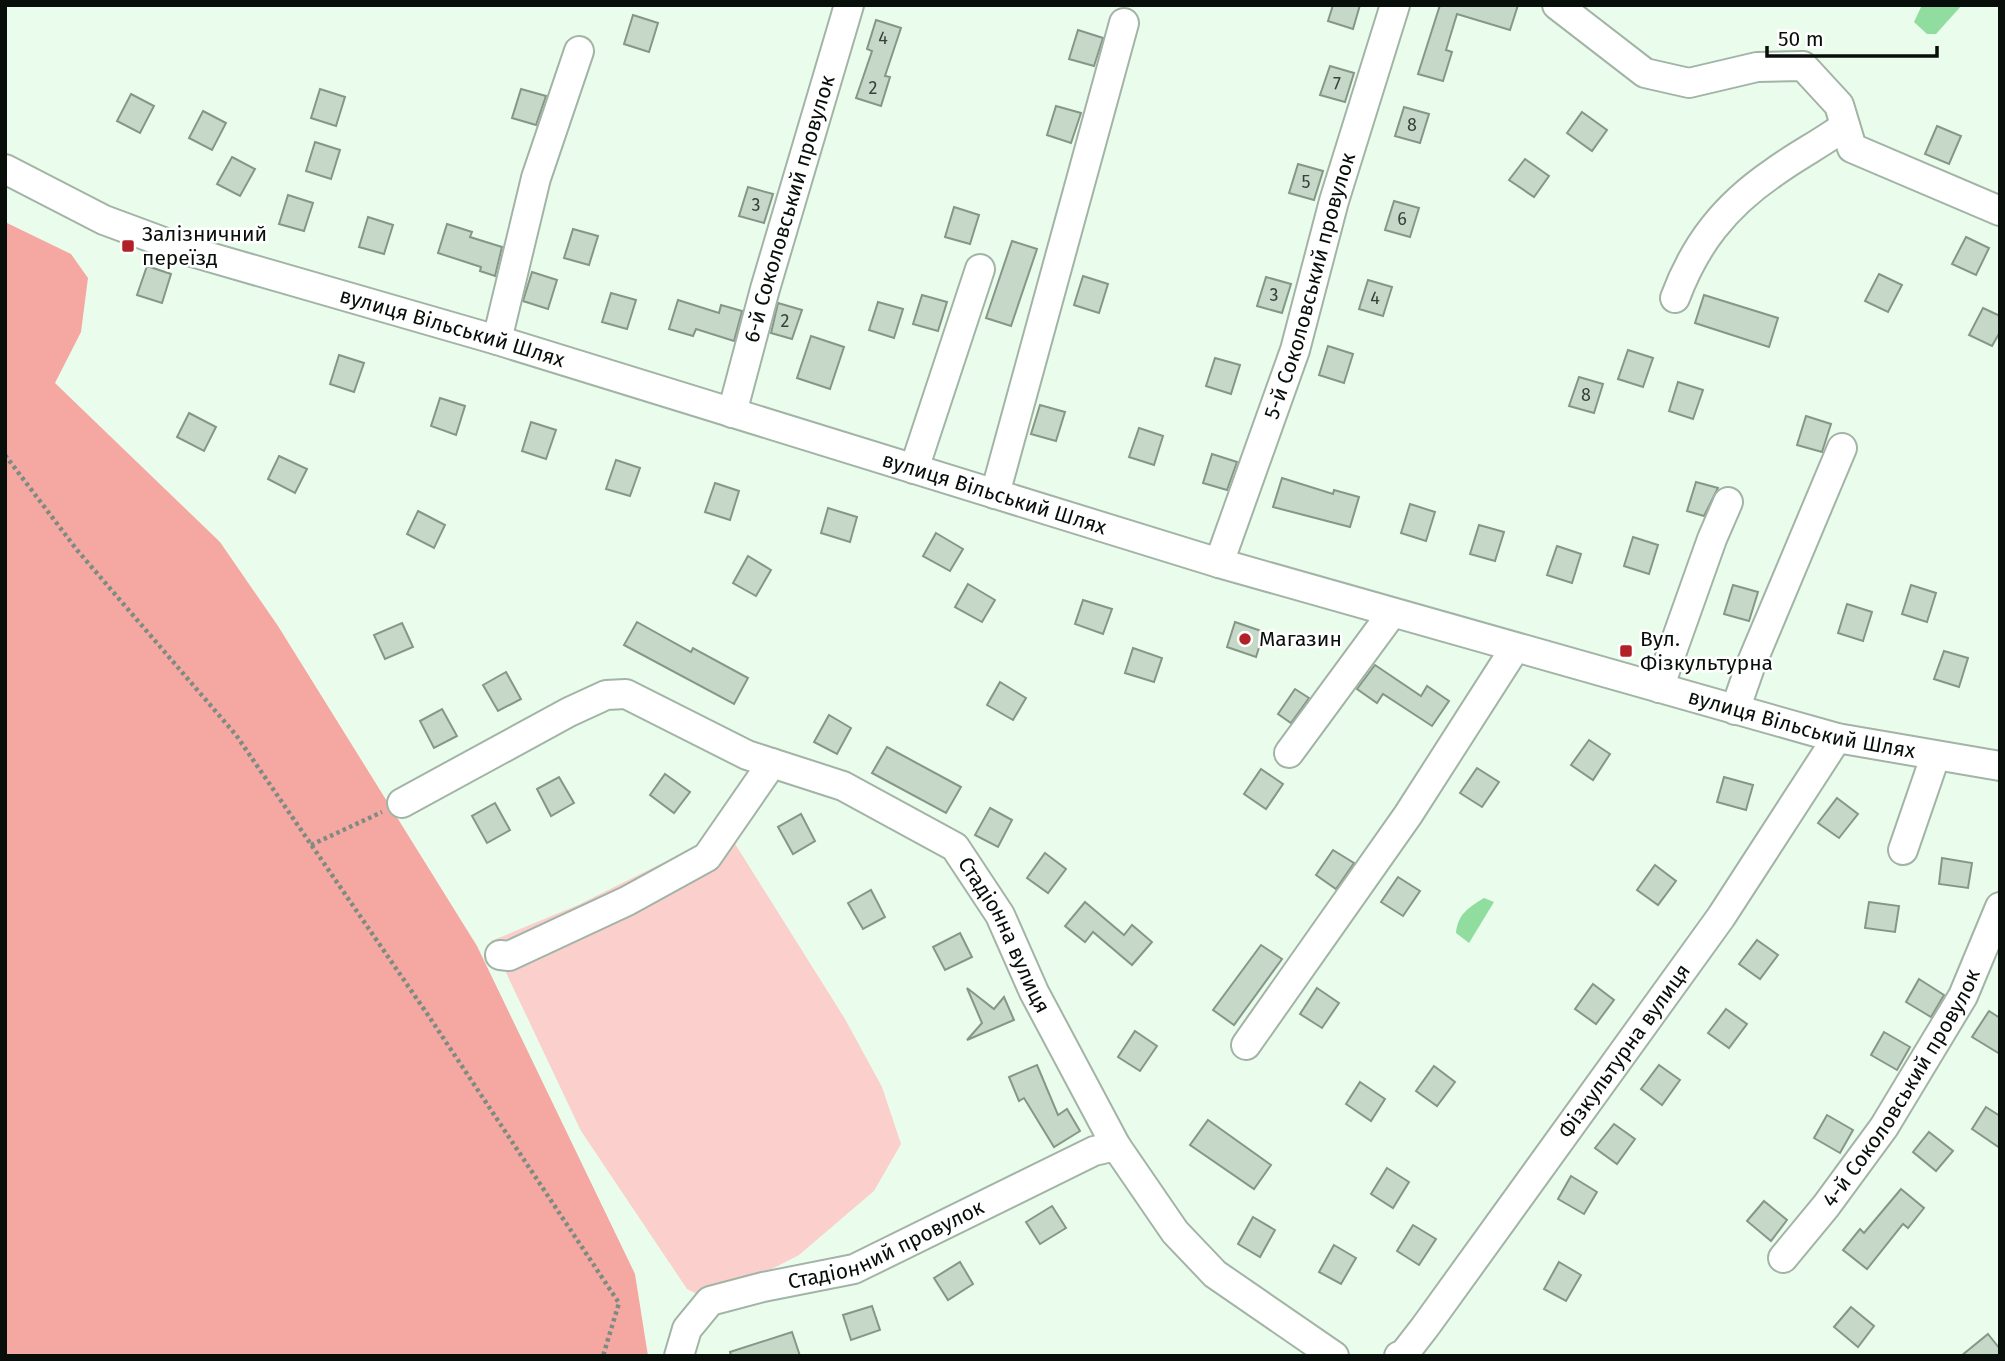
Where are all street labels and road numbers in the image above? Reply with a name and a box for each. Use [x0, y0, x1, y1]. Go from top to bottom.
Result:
street label: 6-й Соколовський провулок [738, 72, 841, 345]
street label: 5-й Соколовський провулок [1258, 149, 1361, 423]
street label: вулиця Вільський Шлях [337, 282, 569, 373]
street label: вулиця Вільський Шлях [879, 447, 1110, 541]
street label: вулиця Вільський Шлях [1685, 683, 1918, 764]
street label: Стадіонна вулиця [952, 852, 1056, 1017]
street label: Фізкультурна вулиця [1553, 959, 1696, 1143]
street label: 4-й Соколовський провулок [1817, 965, 1986, 1212]
street label: Стадіонний провулок [786, 1194, 988, 1295]

